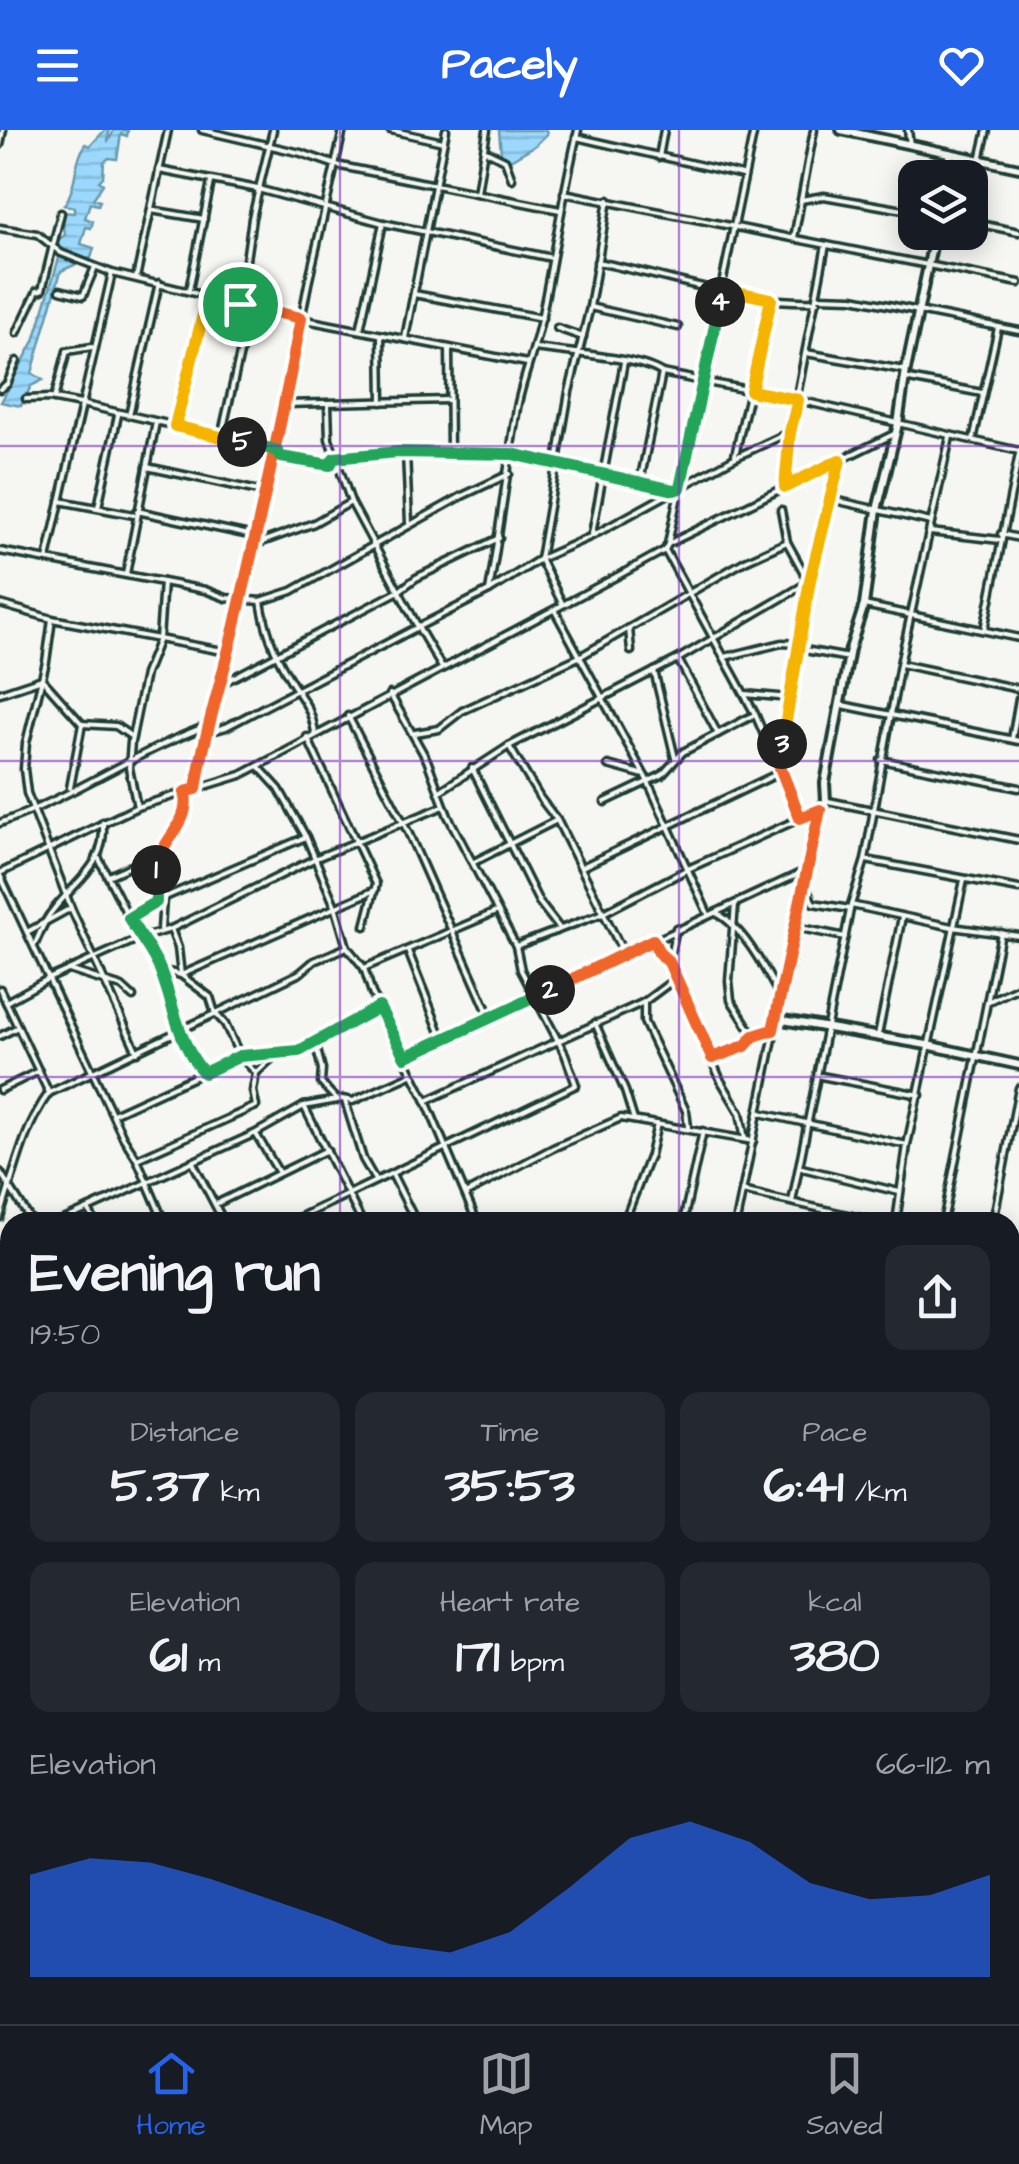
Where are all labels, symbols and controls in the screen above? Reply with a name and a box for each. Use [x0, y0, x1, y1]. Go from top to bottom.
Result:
text: Pacely [441, 34, 578, 96]
icon: menu [30, 38, 85, 93]
icon: heart [934, 38, 989, 93]
map controls [898, 160, 988, 250]
button: layers [898, 160, 988, 250]
pin [198, 262, 283, 347]
icon: arrive [213, 277, 268, 332]
pin: 4 [695, 277, 745, 327]
text: 4 [710, 282, 730, 321]
pin: 5 [217, 417, 267, 467]
text: 5 [232, 422, 252, 461]
pin: 3 [757, 719, 807, 769]
text: 3 [775, 724, 789, 763]
pin: 1 [131, 845, 181, 895]
text: 1 [154, 850, 158, 889]
pin: 2 [525, 965, 575, 1015]
text: 2 [542, 970, 558, 1009]
text: Evening run [30, 1236, 320, 1312]
button: share [885, 1245, 990, 1350]
text: 19:50 [30, 1312, 101, 1357]
text: Distance [131, 1413, 239, 1452]
text: Time [481, 1413, 539, 1452]
text: Pace [803, 1413, 867, 1452]
text: 5.37 [111, 1452, 209, 1521]
text: 35:53 [445, 1452, 575, 1521]
text: 6:41 [763, 1452, 844, 1521]
text: km [209, 1473, 259, 1512]
text: /km [844, 1473, 907, 1512]
text: Elevation [130, 1583, 240, 1622]
text: Heart rate [440, 1583, 580, 1622]
text: kcal [808, 1583, 862, 1622]
text: 61 [150, 1622, 187, 1691]
text: 171 [456, 1622, 500, 1691]
text: 380 [790, 1622, 880, 1691]
text: m [187, 1643, 220, 1682]
text: bpm [500, 1643, 564, 1682]
text: Elevation [30, 1742, 156, 1787]
text: 66–112 m [876, 1742, 990, 1787]
tab: Home [136, 2046, 206, 2145]
tab: Map [479, 2046, 534, 2145]
tab: Saved [806, 2046, 883, 2145]

